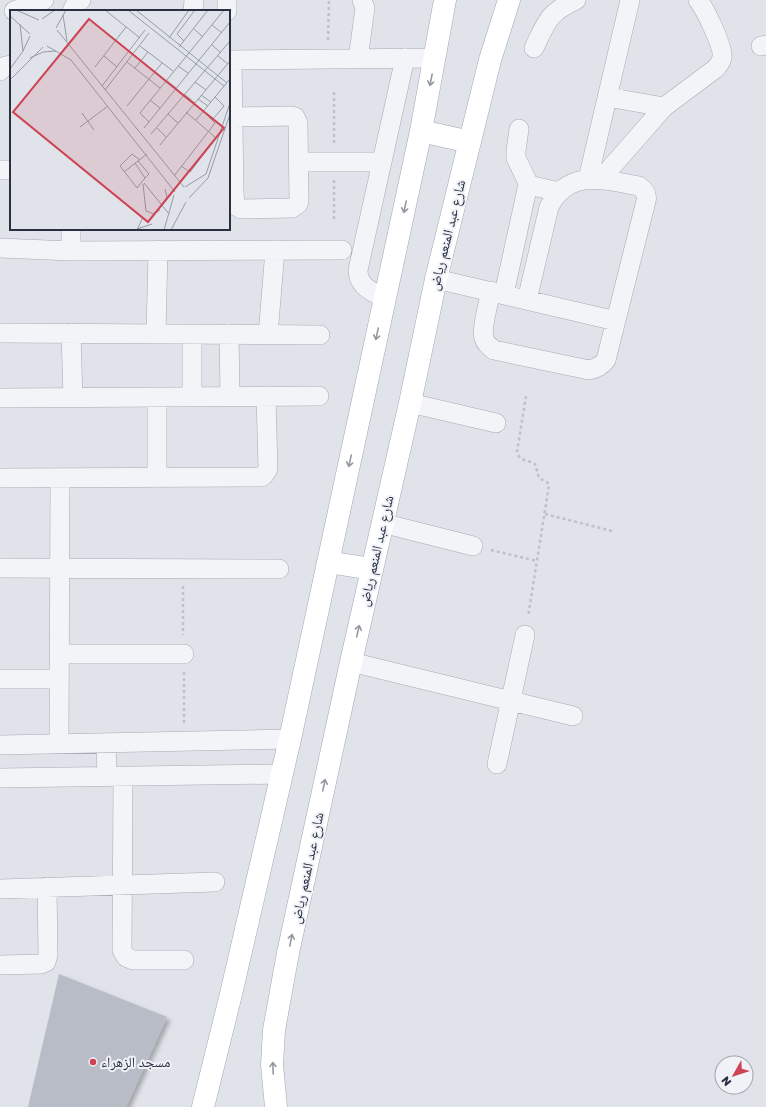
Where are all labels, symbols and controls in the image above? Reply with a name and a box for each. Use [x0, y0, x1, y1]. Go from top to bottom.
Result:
inset map [10, 10, 230, 230]
one-way arrow [426, 73, 434, 86]
street label: شارع عبد المنعم رياض [425, 178, 470, 292]
one-way arrow [400, 200, 408, 213]
one-way arrow [373, 327, 381, 340]
one-way arrow [345, 454, 353, 467]
street label: شارع عبد المنعم رياض [354, 494, 398, 608]
one-way arrow [354, 625, 362, 638]
one-way arrow [321, 779, 329, 792]
street label: شارع عبد المنعم رياض [286, 811, 329, 926]
one-way arrow [288, 934, 296, 947]
place label: مسجد الزهراء [101, 1053, 170, 1071]
north arrow [714, 1055, 754, 1095]
marker: مسجد الزهراء [88, 1057, 98, 1067]
one-way arrow [269, 1062, 276, 1075]
text: N [718, 1074, 734, 1089]

